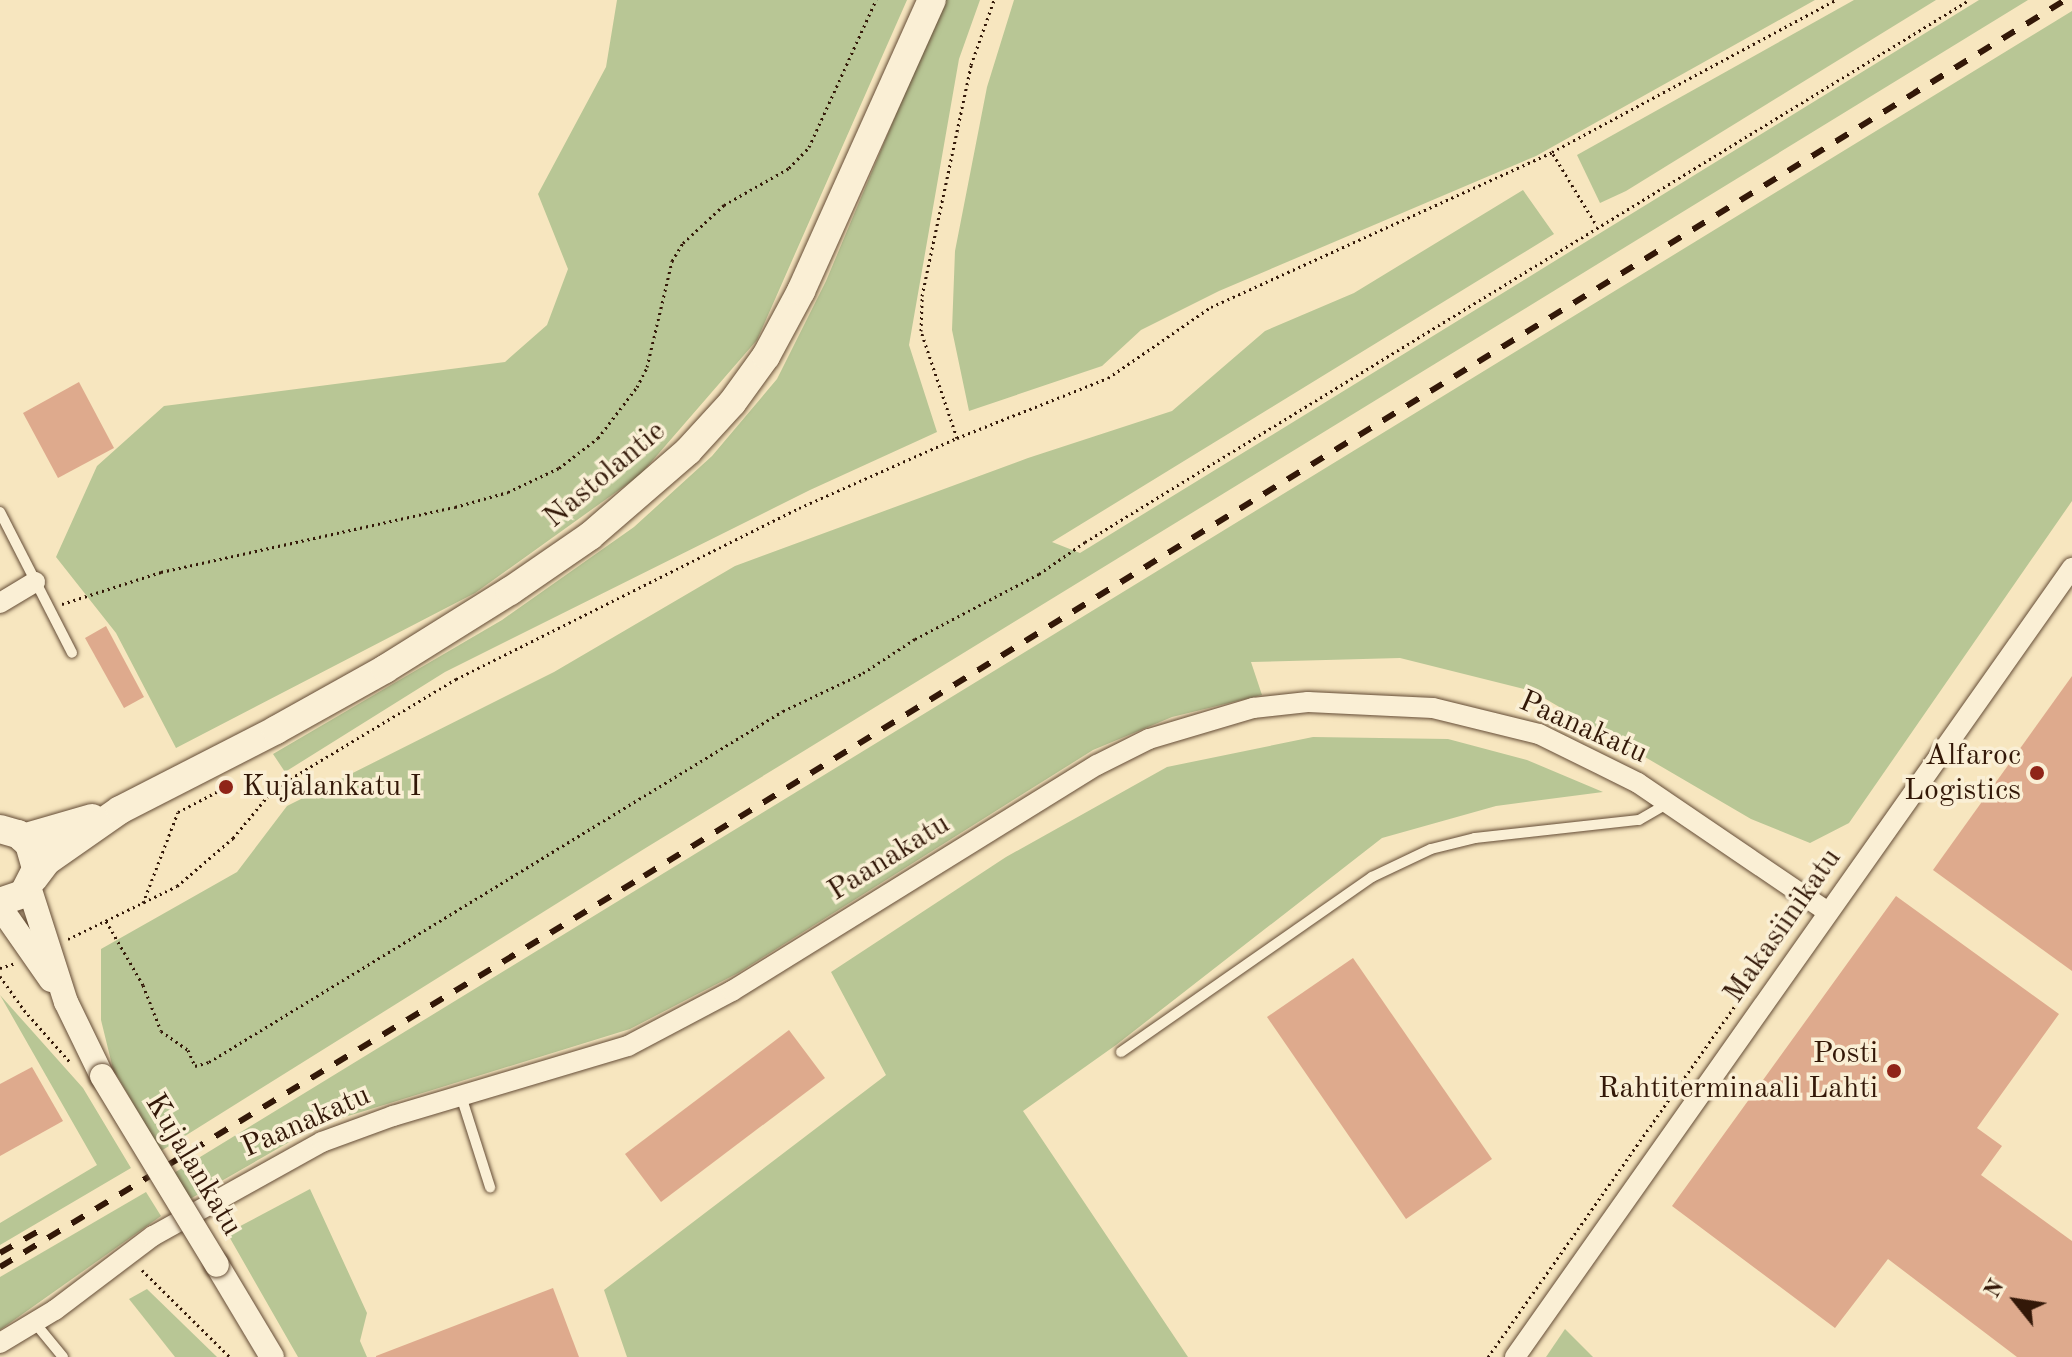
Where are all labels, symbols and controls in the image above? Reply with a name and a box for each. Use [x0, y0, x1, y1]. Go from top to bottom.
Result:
street label: Nastolantie [537, 414, 673, 536]
street label: Paanakatu [1513, 684, 1653, 772]
place label: Alfaroc Logistics [1904, 738, 2021, 808]
marker: Alfaroc Logistics [2028, 764, 2046, 782]
place label: Kujalankatu I [242, 769, 421, 805]
marker: Kujalankatu I [217, 778, 235, 796]
street label: Paanakatu [822, 807, 956, 909]
street label: Makasiinikatu [1716, 842, 1850, 1010]
place label: Posti Rahtiterminaali Lahti [1598, 1036, 1878, 1106]
marker: Posti Rahtiterminaali Lahti [1885, 1062, 1903, 1080]
street label: Paanakatu [236, 1078, 376, 1166]
street label: Kujalankatu [137, 1088, 249, 1242]
north arrow [1976, 1261, 2056, 1341]
text: N [1981, 1276, 2009, 1302]

